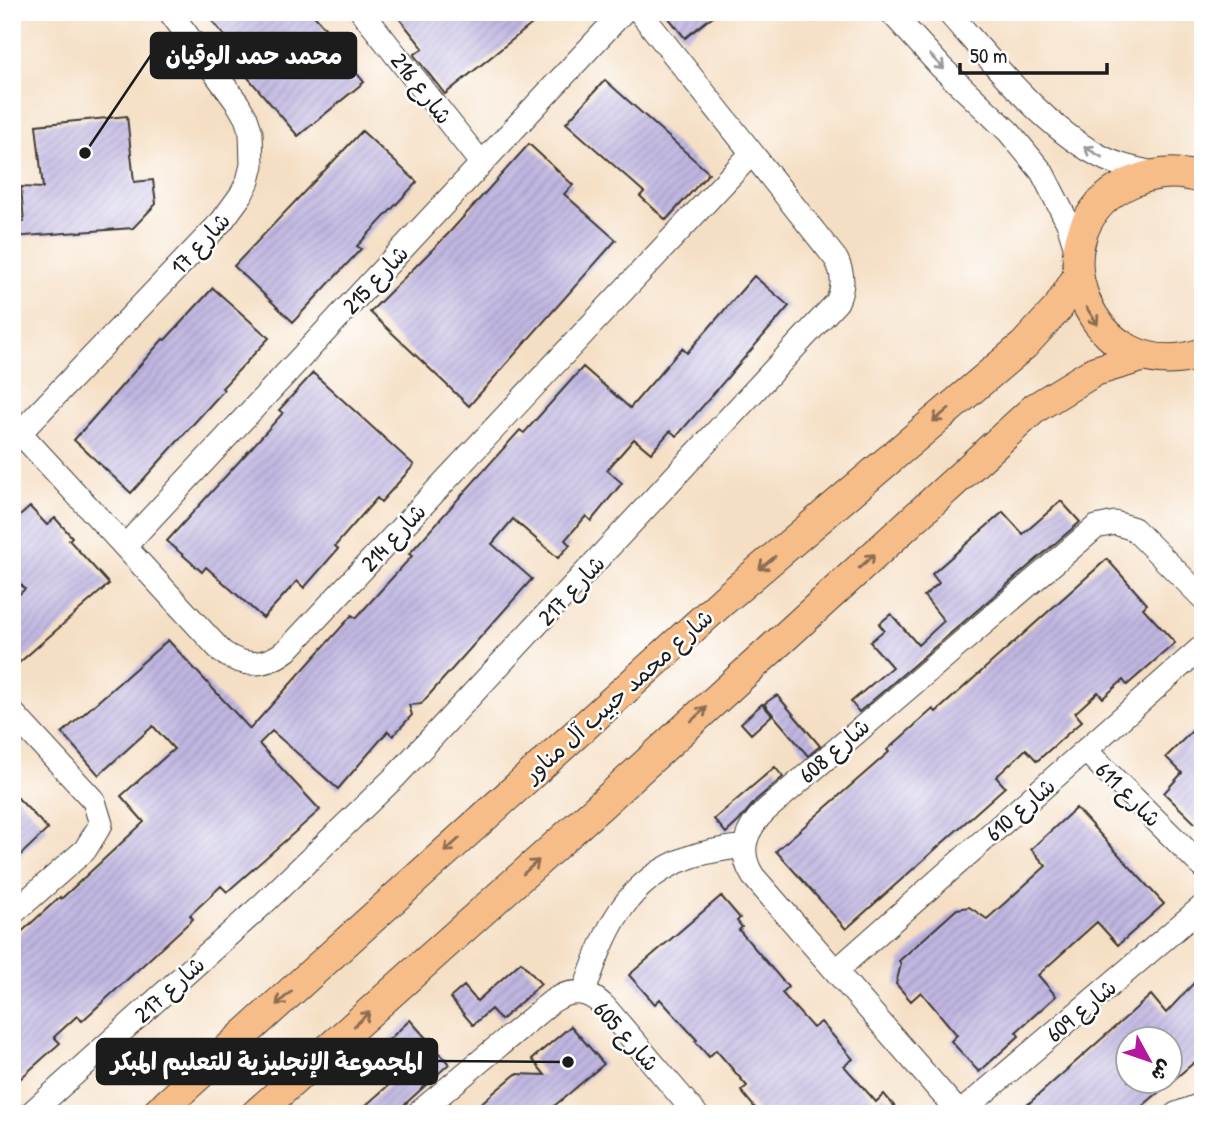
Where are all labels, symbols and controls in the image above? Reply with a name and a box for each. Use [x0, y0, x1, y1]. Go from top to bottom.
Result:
scale bar [960, 32, 1106, 76]
callout: محمد حمد الوقيان [151, 33, 356, 78]
text: محمد حمد الوقيان [166, 39, 343, 72]
text: 50 m [970, 41, 1007, 70]
street label: شارع 216 [383, 46, 460, 131]
one-way arrow [929, 53, 946, 70]
one-way arrow [1084, 145, 1104, 159]
street label: شارع 17 [163, 205, 238, 282]
street label: شارع 215 [335, 238, 416, 321]
one-way arrow [1085, 306, 1100, 325]
one-way arrow [932, 407, 950, 423]
street label: شارع 214 [353, 496, 433, 579]
street label: شارع 217 [530, 548, 612, 633]
one-way arrow [858, 553, 876, 569]
one-way arrow [759, 555, 777, 571]
street label: شارع محمد حبيب آل مناور [515, 602, 720, 791]
one-way arrow [690, 707, 708, 723]
street label: شارع 608 [792, 711, 877, 790]
street label: شارع 611 [1089, 754, 1169, 834]
street label: شارع 610 [979, 770, 1062, 849]
one-way arrow [444, 837, 461, 854]
one-way arrow [522, 859, 540, 875]
street label: شارع 217 [127, 949, 212, 1030]
street label: شارع 609 [1039, 971, 1123, 1049]
one-way arrow [275, 990, 293, 1006]
street label: شارع 605 [587, 994, 667, 1078]
one-way arrow [353, 1011, 371, 1027]
north arrow [1114, 1024, 1184, 1094]
callout: المجموعة الإنجليزية للتعليم المبكر [97, 1039, 437, 1084]
text: المجموعة الإنجليزية للتعليم المبكر [109, 1045, 423, 1080]
text: ش [1145, 1055, 1179, 1087]

